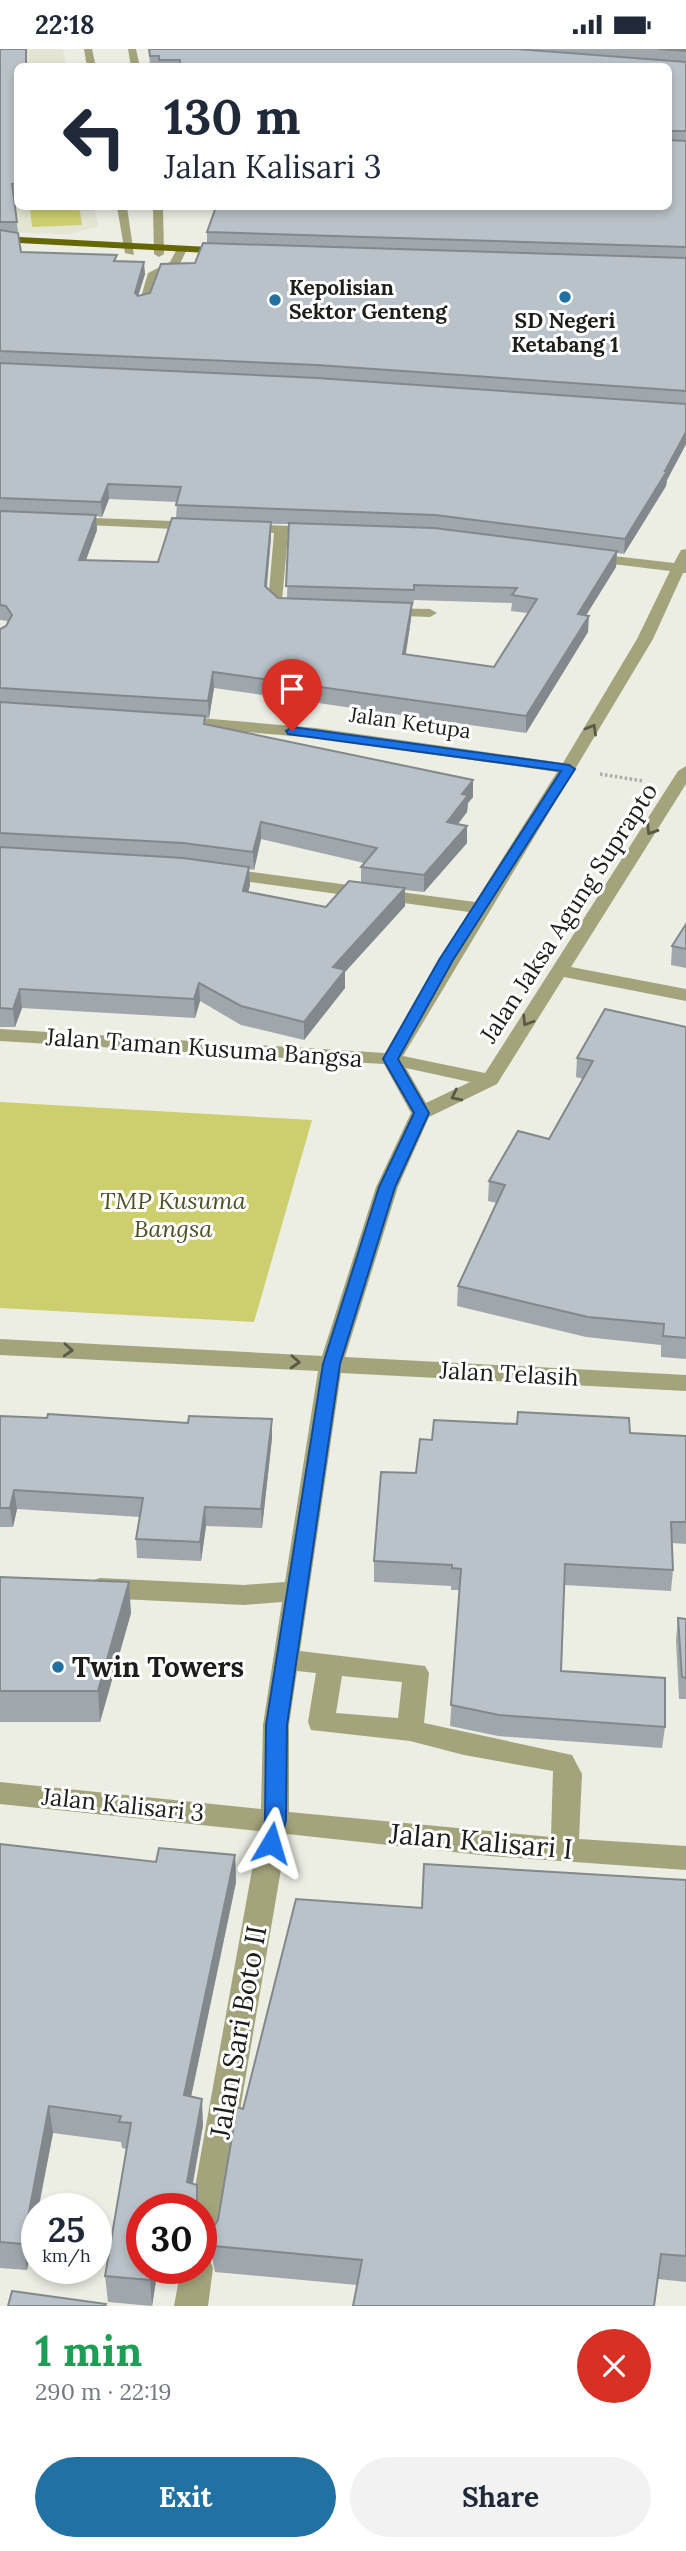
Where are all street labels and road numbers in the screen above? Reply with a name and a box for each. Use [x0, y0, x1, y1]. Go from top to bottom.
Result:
street label: Jalan Ketupa [347, 700, 473, 744]
street label: Jalan Jaksa Agung Suprapto [472, 777, 664, 1049]
street label: Jalan Taman Kusuma Bangsa [44, 1021, 363, 1074]
street label: Jalan Telasih [438, 1354, 579, 1393]
street label: Jalan Kalisari 3 [39, 1780, 206, 1828]
street label: Jalan Kalisari I [387, 1815, 574, 1867]
street label: Jalan Sari Boto II [201, 1923, 274, 2142]

